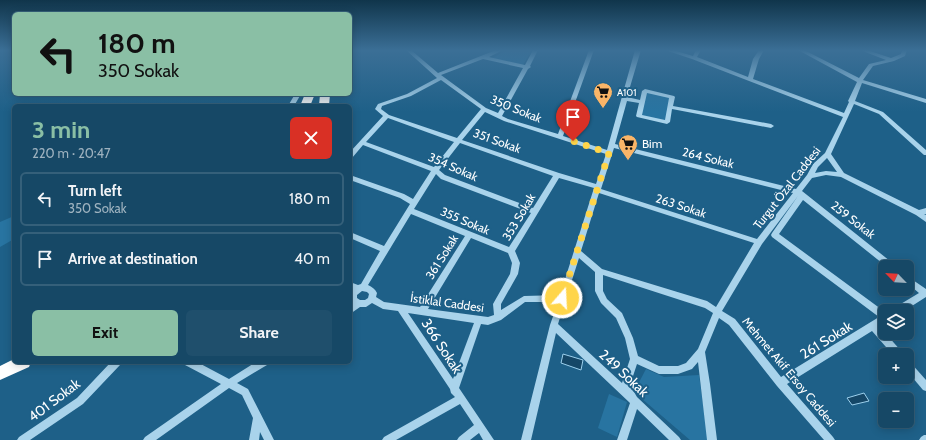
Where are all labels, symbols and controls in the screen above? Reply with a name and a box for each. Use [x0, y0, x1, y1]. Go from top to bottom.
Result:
text: 180 m [98, 26, 176, 60]
icon: left [32, 28, 84, 80]
text: 350 Sokak [98, 60, 179, 82]
supermarket icon: A101 [592, 81, 614, 109]
place label: A101 [617, 86, 637, 99]
street label: 350 Sokak [488, 91, 545, 126]
pin [556, 100, 590, 141]
icon: arrive [562, 106, 584, 128]
text: 3 min [32, 115, 90, 144]
button: close [290, 117, 332, 159]
street label: 351 Sokak [471, 125, 524, 156]
supermarket icon: Bim [617, 133, 639, 161]
place label: Bim [642, 136, 662, 151]
street label: Turgut Özal Caddesi [750, 143, 823, 232]
street label: 264 Sokak [681, 144, 736, 171]
text: 220 m · 20:47 [32, 145, 111, 161]
street label: 354 Sokak [426, 149, 481, 184]
text: Turn left [68, 182, 122, 200]
icon: left [34, 188, 56, 210]
text: 180 m [289, 190, 330, 208]
street label: 353 Sokak [499, 190, 539, 243]
street label: 263 Sokak [654, 190, 709, 221]
street label: 259 Sokak [828, 198, 879, 242]
text: 350 Sokak [68, 200, 127, 216]
street label: 355 Sokak [438, 203, 493, 238]
street label: 361 Sokak [422, 231, 461, 282]
icon: arrive [34, 248, 56, 270]
text: Arrive at destination [68, 250, 198, 268]
text: 40 m [294, 250, 330, 268]
north arrow [878, 260, 914, 296]
map controls [878, 260, 914, 428]
position arrow [541, 277, 583, 319]
street label: İstiklal Caddesi [409, 290, 485, 315]
button: layers [878, 304, 914, 340]
button: Exit [32, 310, 178, 356]
button: Share [186, 310, 332, 356]
street label: Mehmet Akif Ersoy Caddesi [739, 314, 840, 429]
street label: 366 Sokak [418, 315, 467, 377]
street label: 261 Sokak [797, 317, 856, 363]
street label: 249 Sokak [595, 345, 653, 401]
button: + [878, 348, 914, 384]
street label: 401 Sokak [24, 374, 84, 425]
button: − [878, 392, 914, 428]

